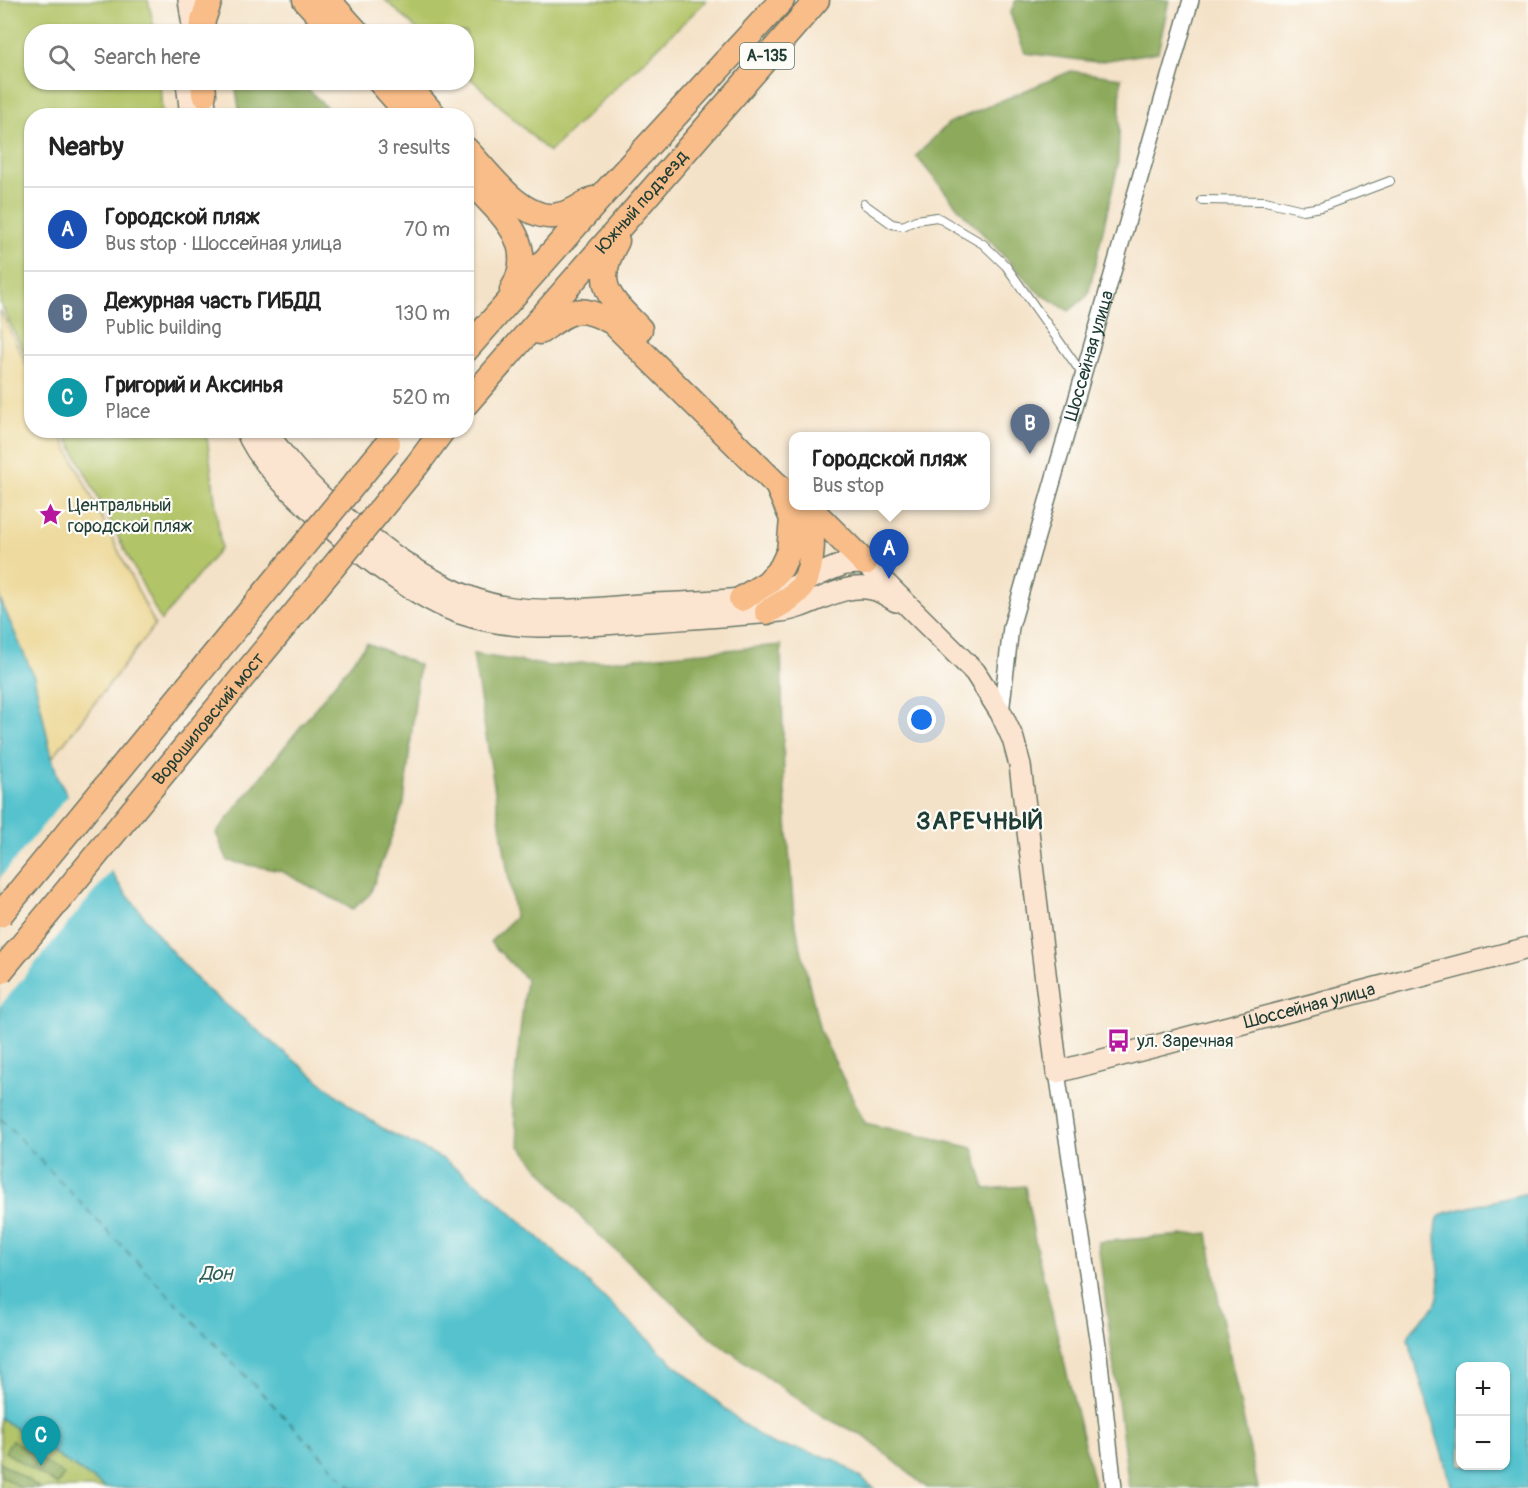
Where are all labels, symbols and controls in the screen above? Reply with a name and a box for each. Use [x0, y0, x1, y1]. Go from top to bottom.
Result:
search box [24, 24, 474, 90]
icon: search [45, 41, 78, 74]
text: Search here [93, 43, 200, 71]
road number: А-135 [740, 43, 794, 69]
text: Nearby [48, 131, 124, 163]
text: 3 results [378, 135, 450, 160]
street label: Южный подъезд [591, 145, 693, 258]
text: Городской пляж [105, 203, 260, 231]
text: A [61, 217, 74, 242]
text: 70 m [404, 217, 450, 242]
text: Bus stop · Шоссейная улица [105, 231, 342, 256]
text: Дежурная часть ГИБДД [105, 287, 321, 315]
street label: Шоссейная улица [1059, 288, 1119, 424]
text: B [62, 301, 73, 326]
text: 130 m [395, 301, 450, 326]
text: Public building [105, 315, 221, 340]
text: Григорий и Аксинья [105, 371, 283, 399]
text: C [61, 385, 74, 410]
text: 520 m [392, 385, 450, 410]
text: Place [105, 399, 150, 424]
pin: B [1010, 404, 1050, 454]
popup [789, 432, 990, 510]
text: Городской пляж [812, 445, 967, 473]
text: Bus stop [812, 473, 884, 498]
place label: Центральный городской пляж [68, 494, 192, 538]
place icon: Центральный городской пляж [37, 502, 63, 528]
pin: A [870, 530, 908, 579]
street label: Ворошиловский мост [147, 648, 270, 790]
your location [907, 705, 936, 734]
district label: ЗАРЕЧНЫЙ [916, 807, 1044, 836]
street label: Шоссейная улица [1241, 977, 1377, 1034]
bus stop icon: ул. Заречная [1106, 1028, 1132, 1054]
place label: ул. Заречная [1136, 1030, 1233, 1053]
water label: Дон [199, 1261, 234, 1286]
map controls [1456, 1362, 1510, 1470]
button: + [1456, 1362, 1510, 1416]
pin: C [22, 1416, 60, 1466]
button: − [1456, 1416, 1510, 1470]

